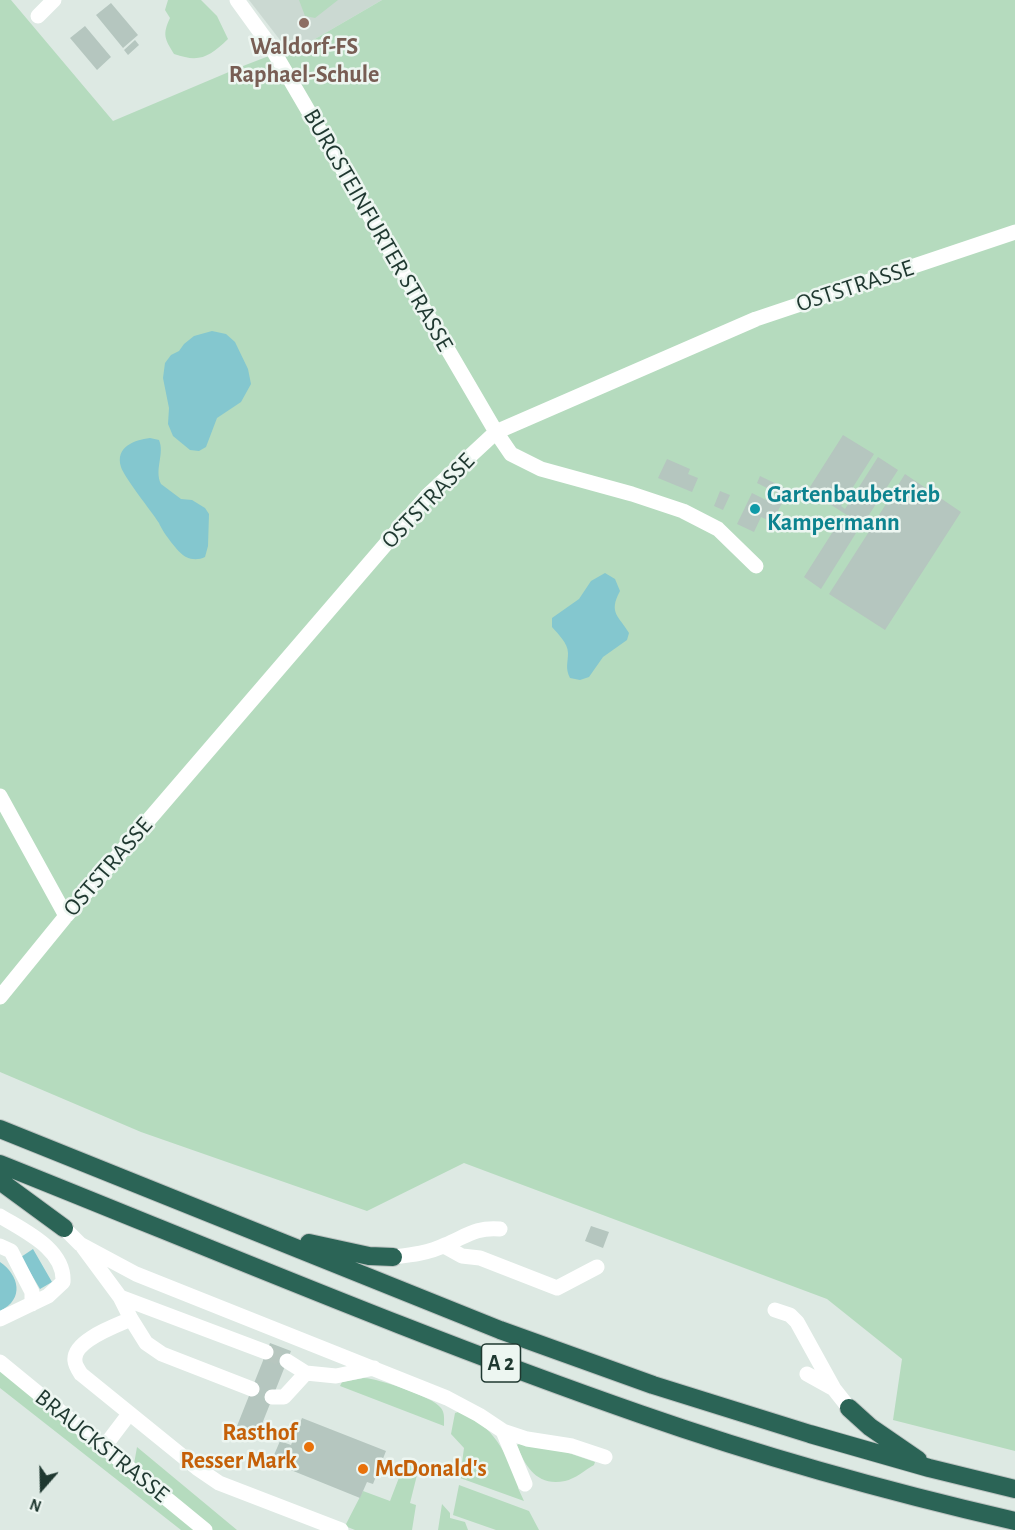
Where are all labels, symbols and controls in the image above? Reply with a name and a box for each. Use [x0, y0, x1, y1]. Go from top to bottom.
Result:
marker: Waldorf-FS Raphael-Schule [297, 16, 311, 30]
place label: Waldorf-FS Raphael-Schule [229, 33, 379, 89]
street label: BURGSTEINFURTER STRASSE [297, 104, 459, 356]
street label: OSTSTRASSE [793, 254, 917, 318]
street label: OSTSTRASSE [375, 447, 481, 555]
place label: Gartenbaubetrieb Kampermann [767, 481, 940, 537]
marker: Gartenbaubetrieb Kampermann [748, 502, 762, 516]
street label: OSTSTRASSE [57, 812, 159, 922]
road number: A 2 [482, 1344, 520, 1382]
street label: BRAUCKSTRASSE [29, 1383, 175, 1509]
place label: Rasthof Resser Mark [180, 1419, 297, 1475]
marker: Rasthof Resser Mark [302, 1440, 316, 1454]
place label: McDonald's [375, 1455, 487, 1483]
north arrow [12, 1458, 72, 1518]
marker: McDonald's [356, 1462, 370, 1476]
text: N [28, 1495, 44, 1514]

